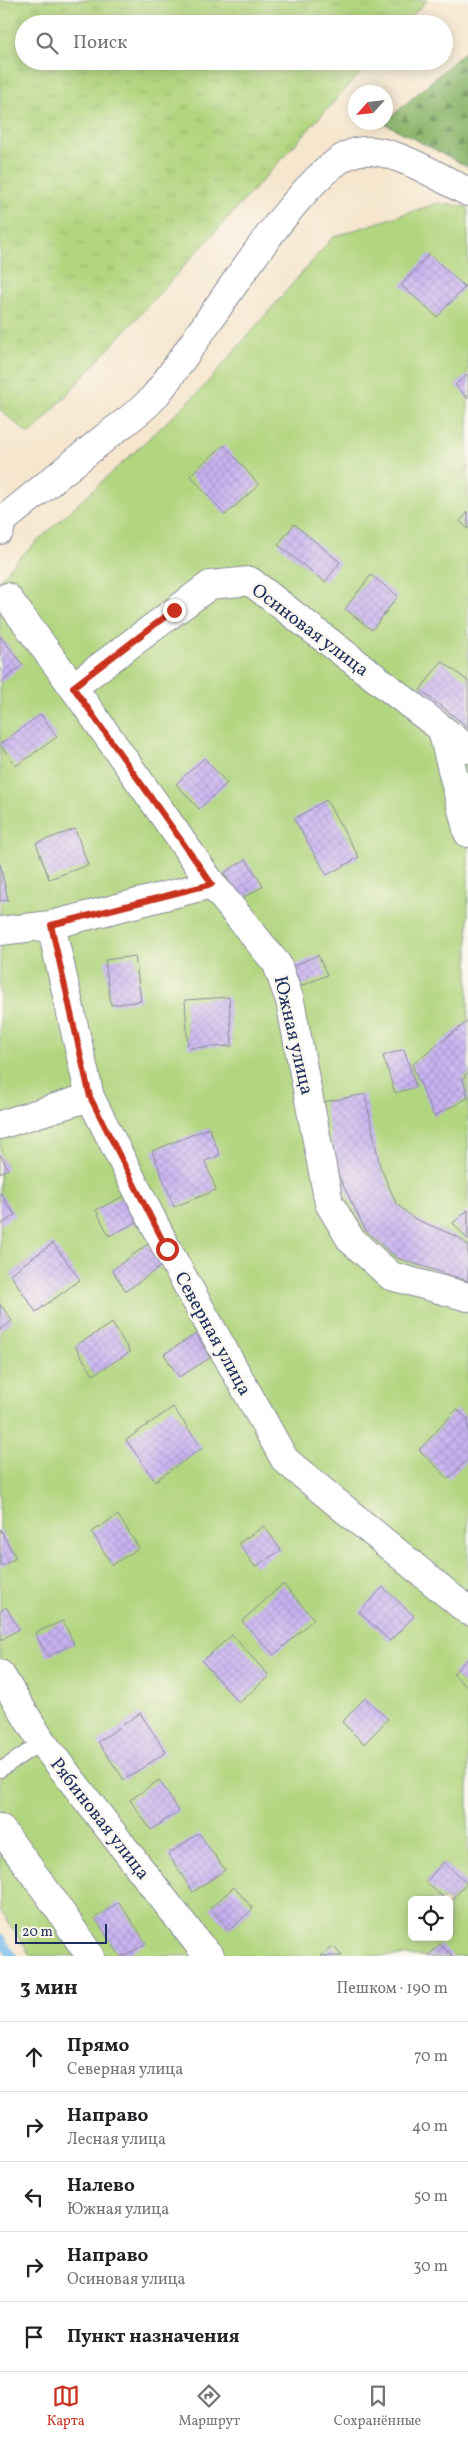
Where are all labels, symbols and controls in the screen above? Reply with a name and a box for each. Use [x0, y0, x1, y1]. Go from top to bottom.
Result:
search box [15, 15, 453, 70]
icon: search [33, 29, 61, 57]
text: Поиск [73, 30, 127, 56]
north arrow [348, 85, 393, 130]
street label: Осиновая улица [246, 578, 374, 683]
route end [163, 599, 186, 622]
street label: Южная улица [267, 973, 319, 1098]
route start [156, 1238, 179, 1261]
street label: Северная улица [167, 1267, 257, 1401]
street label: Рябиновая улица [43, 1753, 155, 1886]
map controls [408, 1896, 453, 1941]
button: locate [408, 1896, 453, 1941]
scale bar [15, 1921, 108, 1944]
text: 20 m [22, 1923, 53, 1942]
text: 3 мин [20, 1974, 78, 2003]
text: Пешком · 190 m [336, 1978, 448, 2000]
text: Прямо [67, 2033, 129, 2059]
icon: ahead [20, 2043, 48, 2071]
text: 70 m [414, 2046, 448, 2068]
text: Северная улица [67, 2059, 183, 2081]
text: Направо [67, 2103, 149, 2129]
icon: right [20, 2113, 48, 2141]
text: 40 m [412, 2116, 448, 2138]
text: Лесная улица [67, 2129, 166, 2151]
text: Налево [67, 2173, 135, 2199]
icon: left [20, 2183, 48, 2211]
text: 50 m [414, 2186, 448, 2208]
text: Южная улица [67, 2199, 169, 2221]
text: Направо [67, 2243, 149, 2269]
icon: right [20, 2253, 48, 2281]
text: 30 m [413, 2256, 448, 2278]
text: Осиновая улица [67, 2269, 186, 2291]
icon: arrive [20, 2323, 48, 2351]
text: Пункт назначения [67, 2324, 240, 2350]
tab: Карта [47, 2382, 85, 2431]
tab: Маршрут [178, 2382, 240, 2431]
tab: Сохранённые [334, 2382, 421, 2431]

